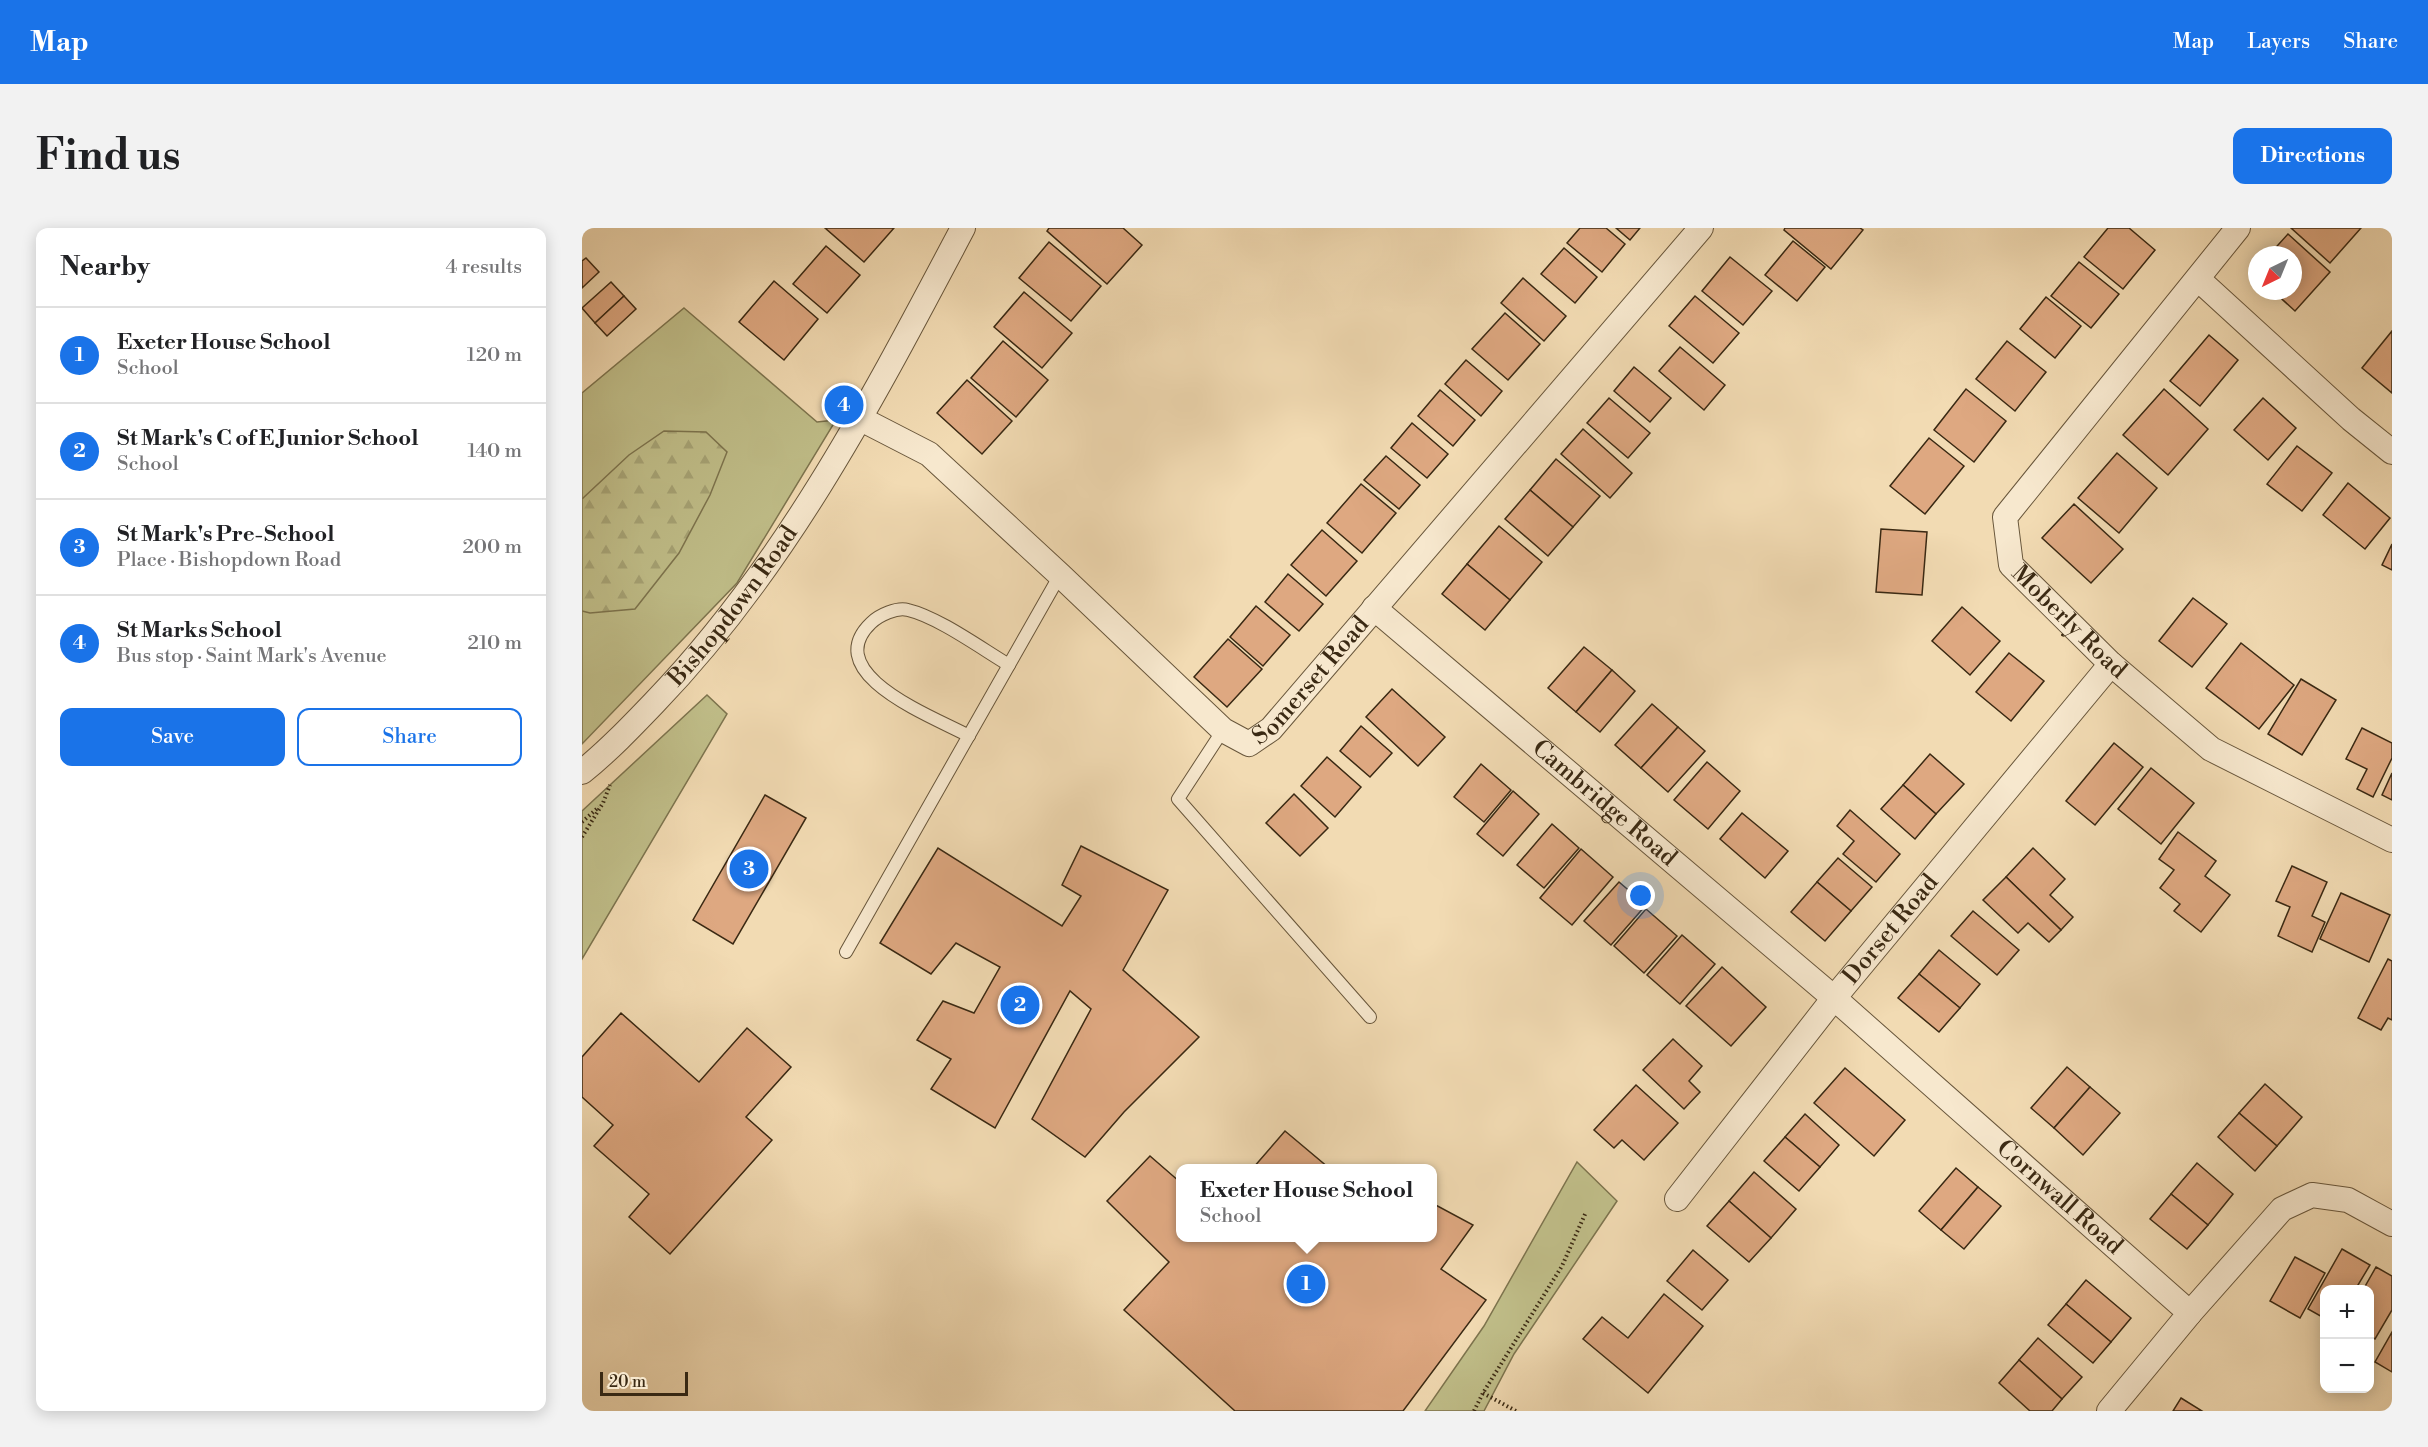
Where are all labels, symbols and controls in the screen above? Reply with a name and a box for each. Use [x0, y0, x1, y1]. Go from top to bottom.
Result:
text: Map [30, 25, 89, 60]
text: Map [2173, 29, 2214, 55]
text: Layers [2247, 29, 2310, 55]
text: Share [2343, 29, 2398, 55]
button: Directions [2233, 128, 2392, 184]
text: Find us [36, 130, 180, 183]
north arrow [2248, 246, 2302, 300]
text: Nearby [60, 251, 150, 283]
text: 4 results [445, 255, 522, 280]
text: Exeter House School [117, 329, 331, 356]
text: 1 [75, 343, 84, 368]
text: 120 m [467, 343, 522, 368]
text: School [117, 356, 179, 381]
pin: 4 [824, 382, 864, 428]
text: St Mark's C of E Junior School [117, 425, 419, 452]
text: 2 [73, 439, 86, 464]
text: 140 m [467, 439, 522, 464]
text: School [117, 452, 179, 477]
street label: Bishopdown Road [661, 520, 805, 694]
text: St Mark's Pre-School [117, 521, 334, 548]
text: 3 [73, 535, 86, 560]
text: 200 m [462, 535, 522, 560]
text: Place · Bishopdown Road [117, 548, 341, 573]
street label: Moberly Road [2005, 559, 2133, 686]
street label: Somerset Road [1247, 610, 1376, 752]
text: St Marks School [117, 617, 282, 644]
text: 4 [73, 631, 86, 656]
text: 210 m [467, 631, 522, 656]
text: Bus stop · Saint Mark's Avenue [117, 644, 387, 669]
button: Save [60, 708, 285, 766]
button: Share [297, 708, 522, 766]
street label: Cambridge Road [1526, 733, 1683, 873]
pin: 3 [730, 846, 768, 892]
street label: Dorset Road [1836, 868, 1945, 991]
your location [1626, 881, 1655, 910]
pin: 2 [1000, 982, 1040, 1028]
street label: Cornwall Road [1990, 1134, 2129, 1261]
popup [1176, 1164, 1437, 1242]
text: Exeter House School [1200, 1177, 1413, 1204]
text: School [1200, 1204, 1261, 1229]
pin: 1 [1286, 1262, 1326, 1306]
map controls [2320, 1285, 2374, 1393]
button: + [2320, 1285, 2374, 1339]
button: − [2320, 1339, 2374, 1393]
scale bar [600, 1369, 688, 1396]
text: 20 m [609, 1372, 646, 1392]

